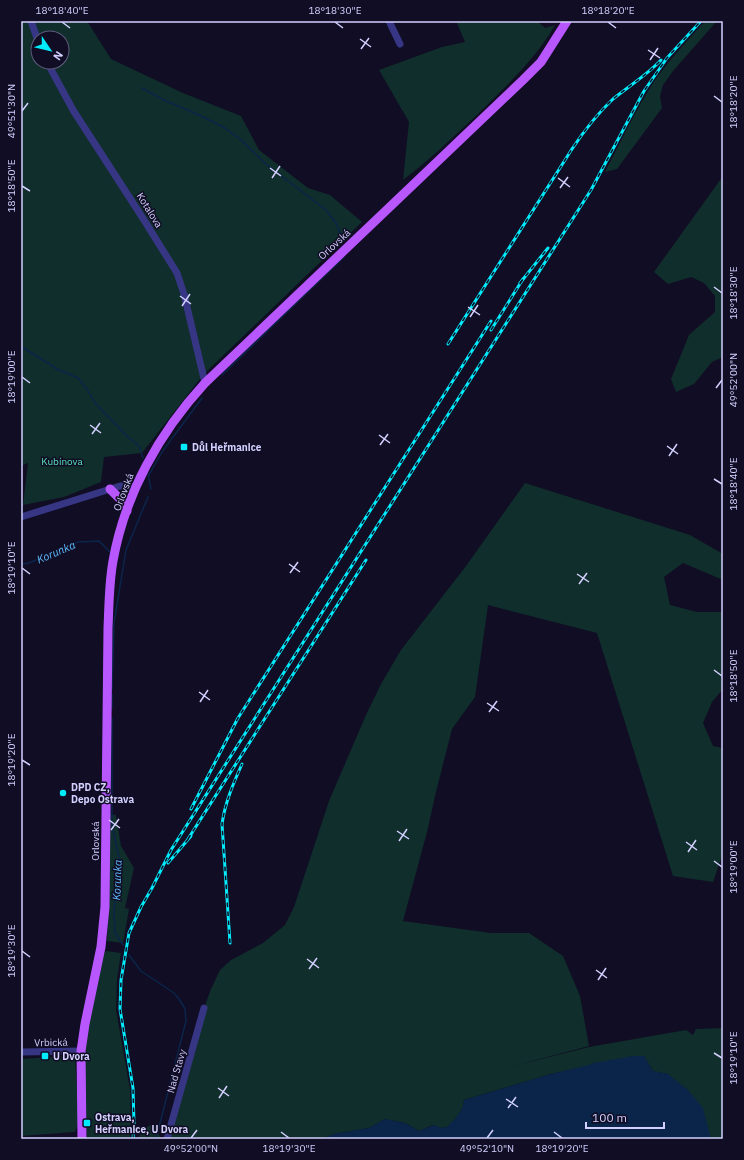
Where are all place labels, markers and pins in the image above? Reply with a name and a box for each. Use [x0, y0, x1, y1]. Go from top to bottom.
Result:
place label: Důl Heřmanice [192, 441, 262, 454]
marker: Důl Heřmanice [179, 442, 189, 452]
place label: DPD CZ, Depo Ostrava [71, 781, 134, 806]
marker: DPD CZ, Depo Ostrava [58, 788, 68, 798]
place label: U Dvora [53, 1050, 90, 1063]
marker: U Dvora [40, 1051, 50, 1061]
place label: Ostrava, Heřmanice, U Dvora [95, 1111, 189, 1136]
marker: Ostrava, Heřmanice, U Dvora [82, 1118, 92, 1128]

